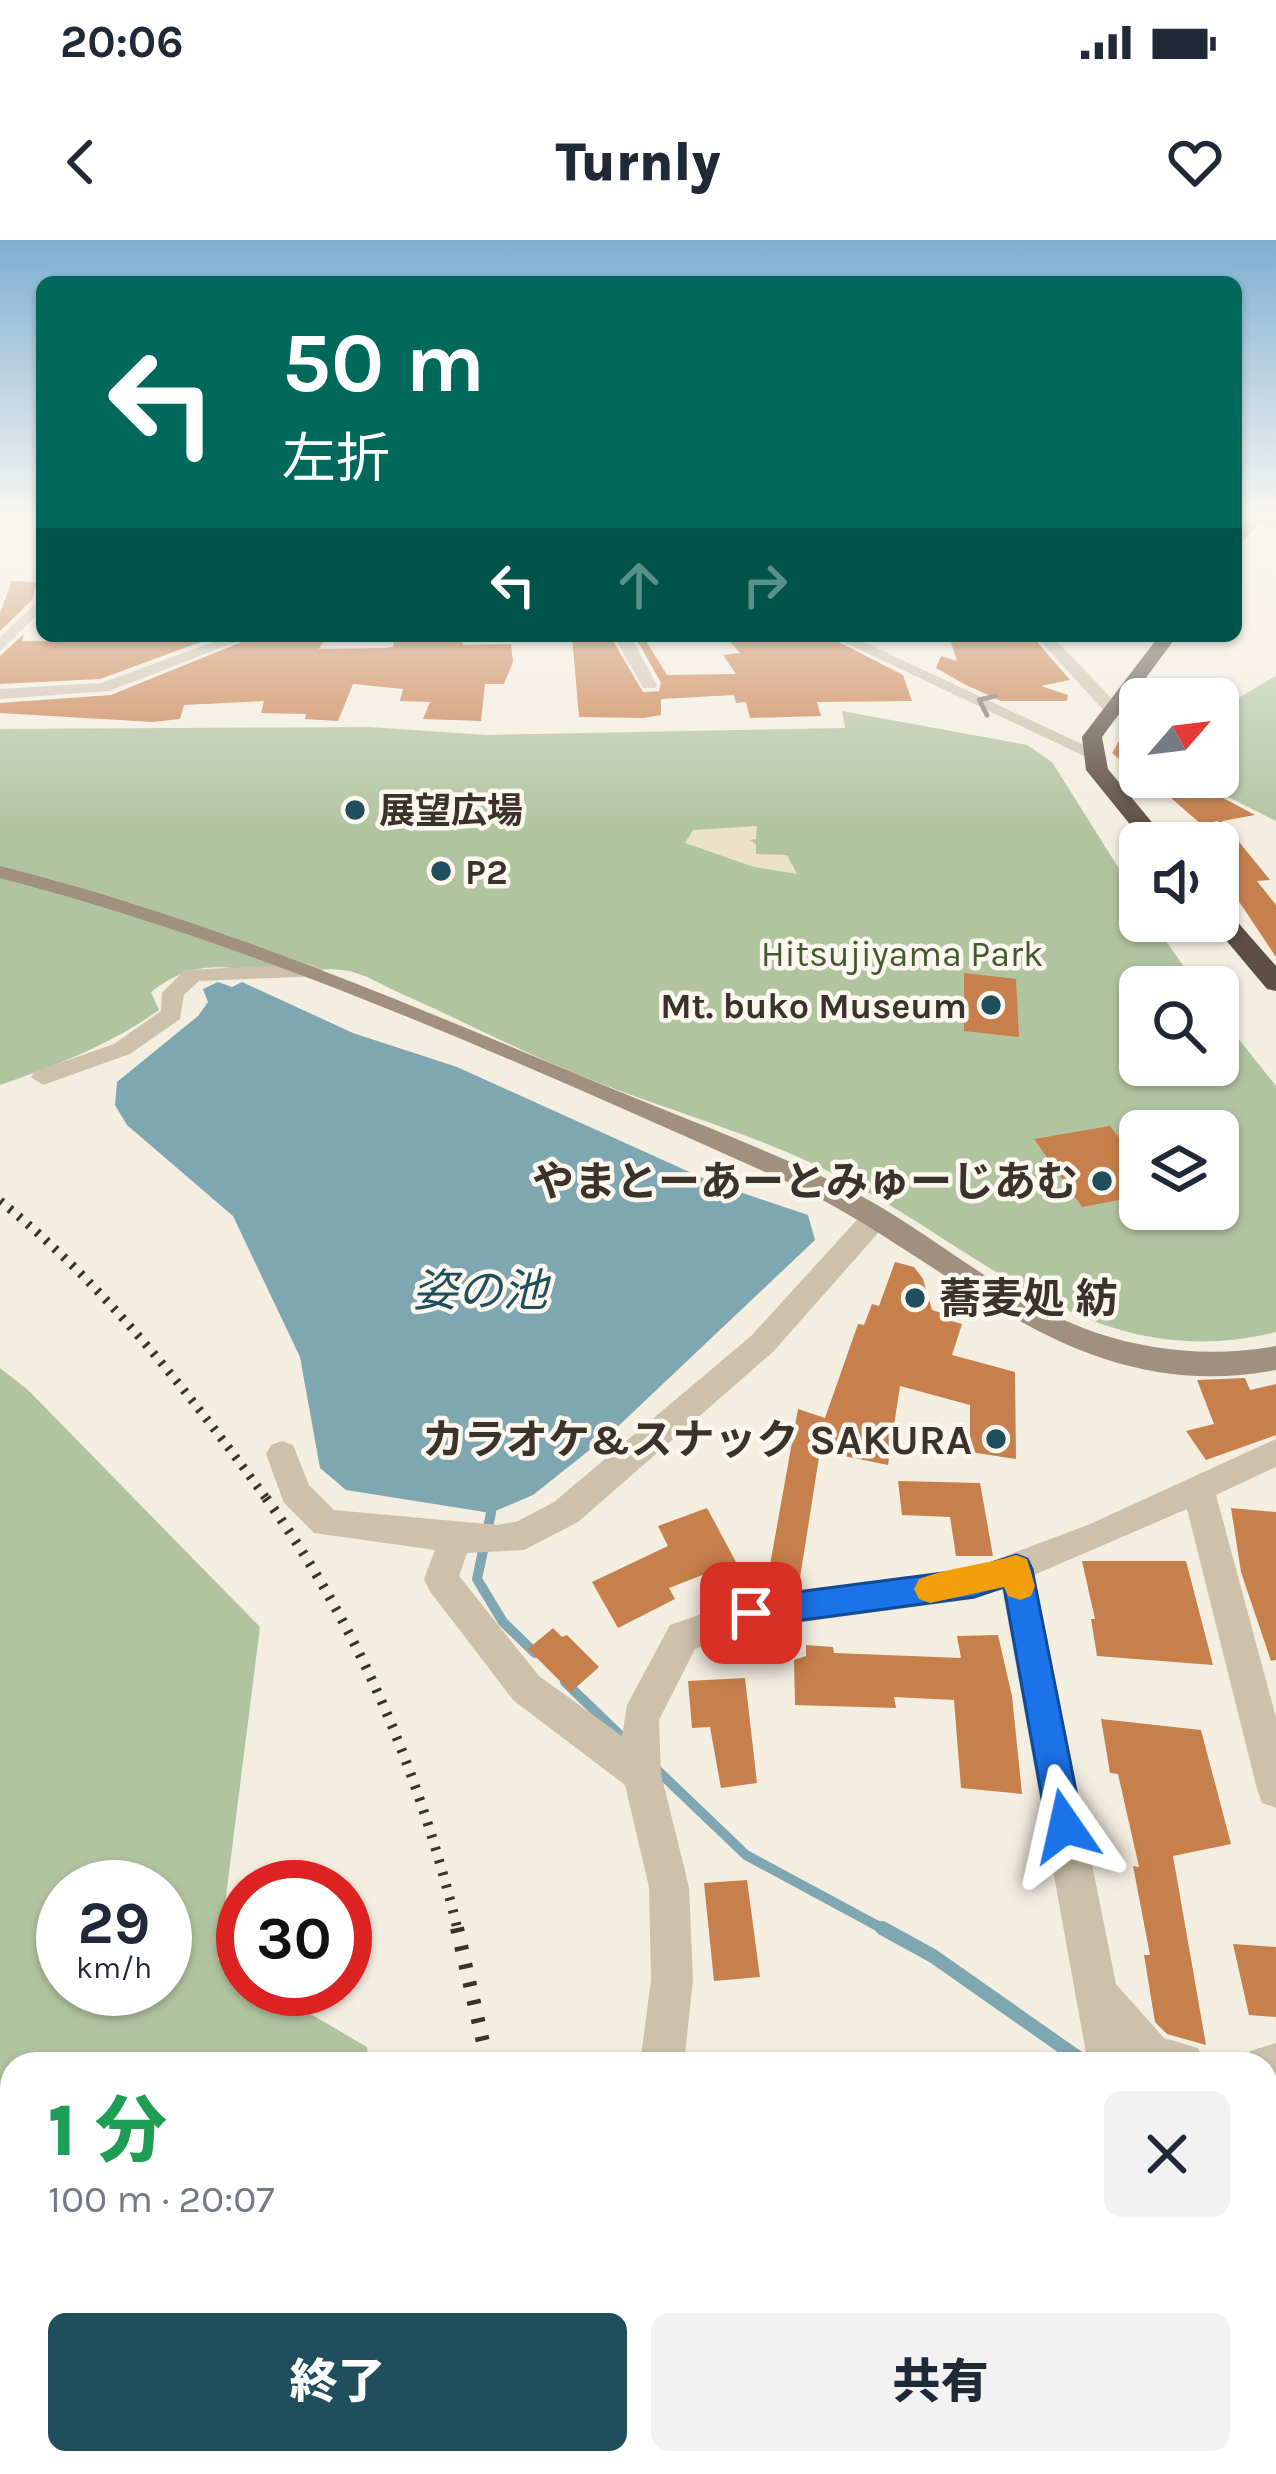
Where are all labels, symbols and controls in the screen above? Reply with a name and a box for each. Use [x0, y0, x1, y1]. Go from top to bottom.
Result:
text: 20:06 [60, 16, 184, 68]
icon: back [48, 129, 114, 195]
icon: heart [1162, 129, 1228, 195]
text: Turnly [555, 130, 721, 194]
text: 50 m [282, 314, 485, 412]
icon: left [84, 324, 240, 480]
text: 左折 [282, 427, 390, 491]
icon: left [480, 552, 546, 618]
icon: ahead [606, 552, 672, 618]
icon: right [732, 552, 798, 618]
north arrow [1119, 678, 1239, 798]
map controls [1119, 678, 1239, 1230]
one-way arrow [977, 694, 998, 717]
place label: 展望広場 [379, 790, 523, 832]
marker: 展望広場 [342, 797, 368, 823]
button: sound [1119, 822, 1239, 942]
place label: P2 [465, 851, 508, 893]
marker: P2 [428, 858, 454, 884]
park label: Hitsujiyama Park [761, 933, 1043, 975]
button: search [1119, 966, 1239, 1086]
place label: Mt. buko Museum [660, 985, 967, 1027]
marker: Mt. buko Museum [978, 992, 1004, 1018]
button: layers [1119, 1110, 1239, 1230]
place label: やまとーあーとみゅーじあむ [532, 1157, 1078, 1207]
marker: やまとーあーとみゅーじあむ [1089, 1168, 1115, 1194]
water label: 姿の池 [412, 1265, 551, 1317]
place label: 蕎麦処 紡 [939, 1274, 1118, 1324]
marker: 蕎麦処 紡 [902, 1285, 928, 1311]
place label: カラオケ&スナック SAKURA [422, 1415, 972, 1465]
marker: カラオケ&スナック SAKURA [983, 1426, 1009, 1452]
pin [700, 1562, 802, 1664]
icon: arrive [718, 1580, 784, 1646]
position arrow [1002, 1763, 1128, 1889]
speed limit sign: 30 [216, 1860, 372, 2016]
text: 29 [78, 1888, 150, 1958]
text: km/h [76, 1950, 152, 1986]
text: 1 分 [48, 2089, 167, 2173]
button: close [1104, 2091, 1230, 2217]
text: 100 m · 20:07 [48, 2176, 275, 2222]
button: 終了 [48, 2313, 627, 2451]
button: 共有 [651, 2313, 1230, 2451]

